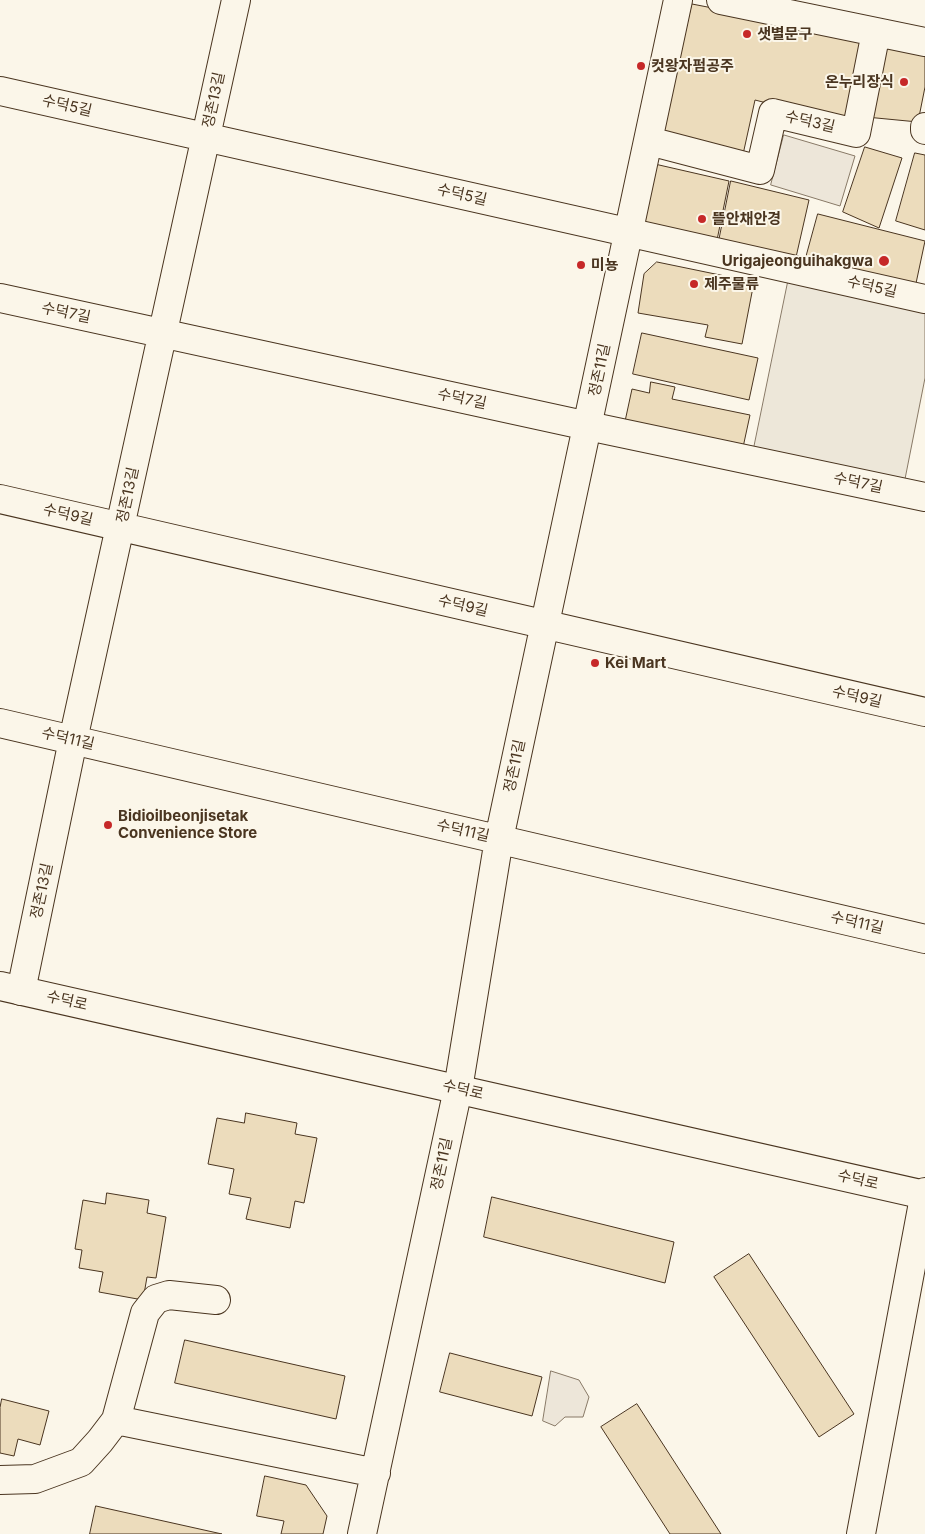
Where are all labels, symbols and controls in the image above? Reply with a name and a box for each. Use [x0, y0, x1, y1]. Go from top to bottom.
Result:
place label: 샛별문구 [757, 25, 812, 43]
marker: 샛별문구 [741, 28, 753, 40]
place label: 컷왕자펌공주 [651, 57, 734, 75]
marker: 컷왕자펌공주 [635, 60, 647, 72]
street label: 정존13길 [199, 70, 229, 130]
place label: 온누리장식 [825, 73, 894, 91]
marker: 온누리장식 [898, 76, 910, 88]
street label: 수덕5길 [40, 92, 94, 120]
street label: 수덕3길 [783, 108, 837, 136]
street label: 수덕5길 [435, 181, 489, 209]
place label: 뜰안채안경 [712, 210, 781, 228]
marker: 뜰안채안경 [696, 213, 708, 225]
place label: Urigajeonguihakgwa [722, 252, 873, 270]
marker: Urigajeonguihakgwa [877, 254, 891, 268]
place label: 미뇽 [591, 256, 619, 274]
marker: 미뇽 [575, 259, 587, 271]
street label: 수덕5길 [845, 273, 899, 301]
place label: 제주물류 [704, 275, 759, 293]
marker: 제주물류 [688, 278, 700, 290]
street label: 수덕7길 [40, 299, 92, 327]
street label: 정존11길 [586, 342, 614, 398]
street label: 수덕7길 [436, 385, 488, 413]
street label: 정존13길 [113, 465, 143, 525]
street label: 수덕7길 [832, 469, 884, 497]
street label: 수덕9길 [41, 501, 95, 529]
street label: 수덕9길 [436, 592, 490, 620]
place label: Kei Mart [605, 654, 666, 672]
marker: Kei Mart [589, 657, 601, 669]
street label: 수덕9길 [830, 683, 884, 711]
street label: 수덕11길 [40, 724, 96, 754]
street label: 정존11길 [501, 738, 529, 794]
place label: Bidioilbeonjisetak Convenience Store [118, 807, 257, 842]
street label: 수덕11길 [435, 816, 491, 846]
marker: Bidioilbeonjisetak Convenience Store [102, 819, 114, 831]
street label: 정존13길 [27, 861, 57, 921]
street label: 수덕11길 [829, 908, 885, 938]
street label: 수덕로 [45, 988, 89, 1014]
street label: 수덕로 [441, 1077, 485, 1103]
street label: 정존11길 [428, 1136, 456, 1192]
street label: 수덕로 [836, 1167, 880, 1193]

